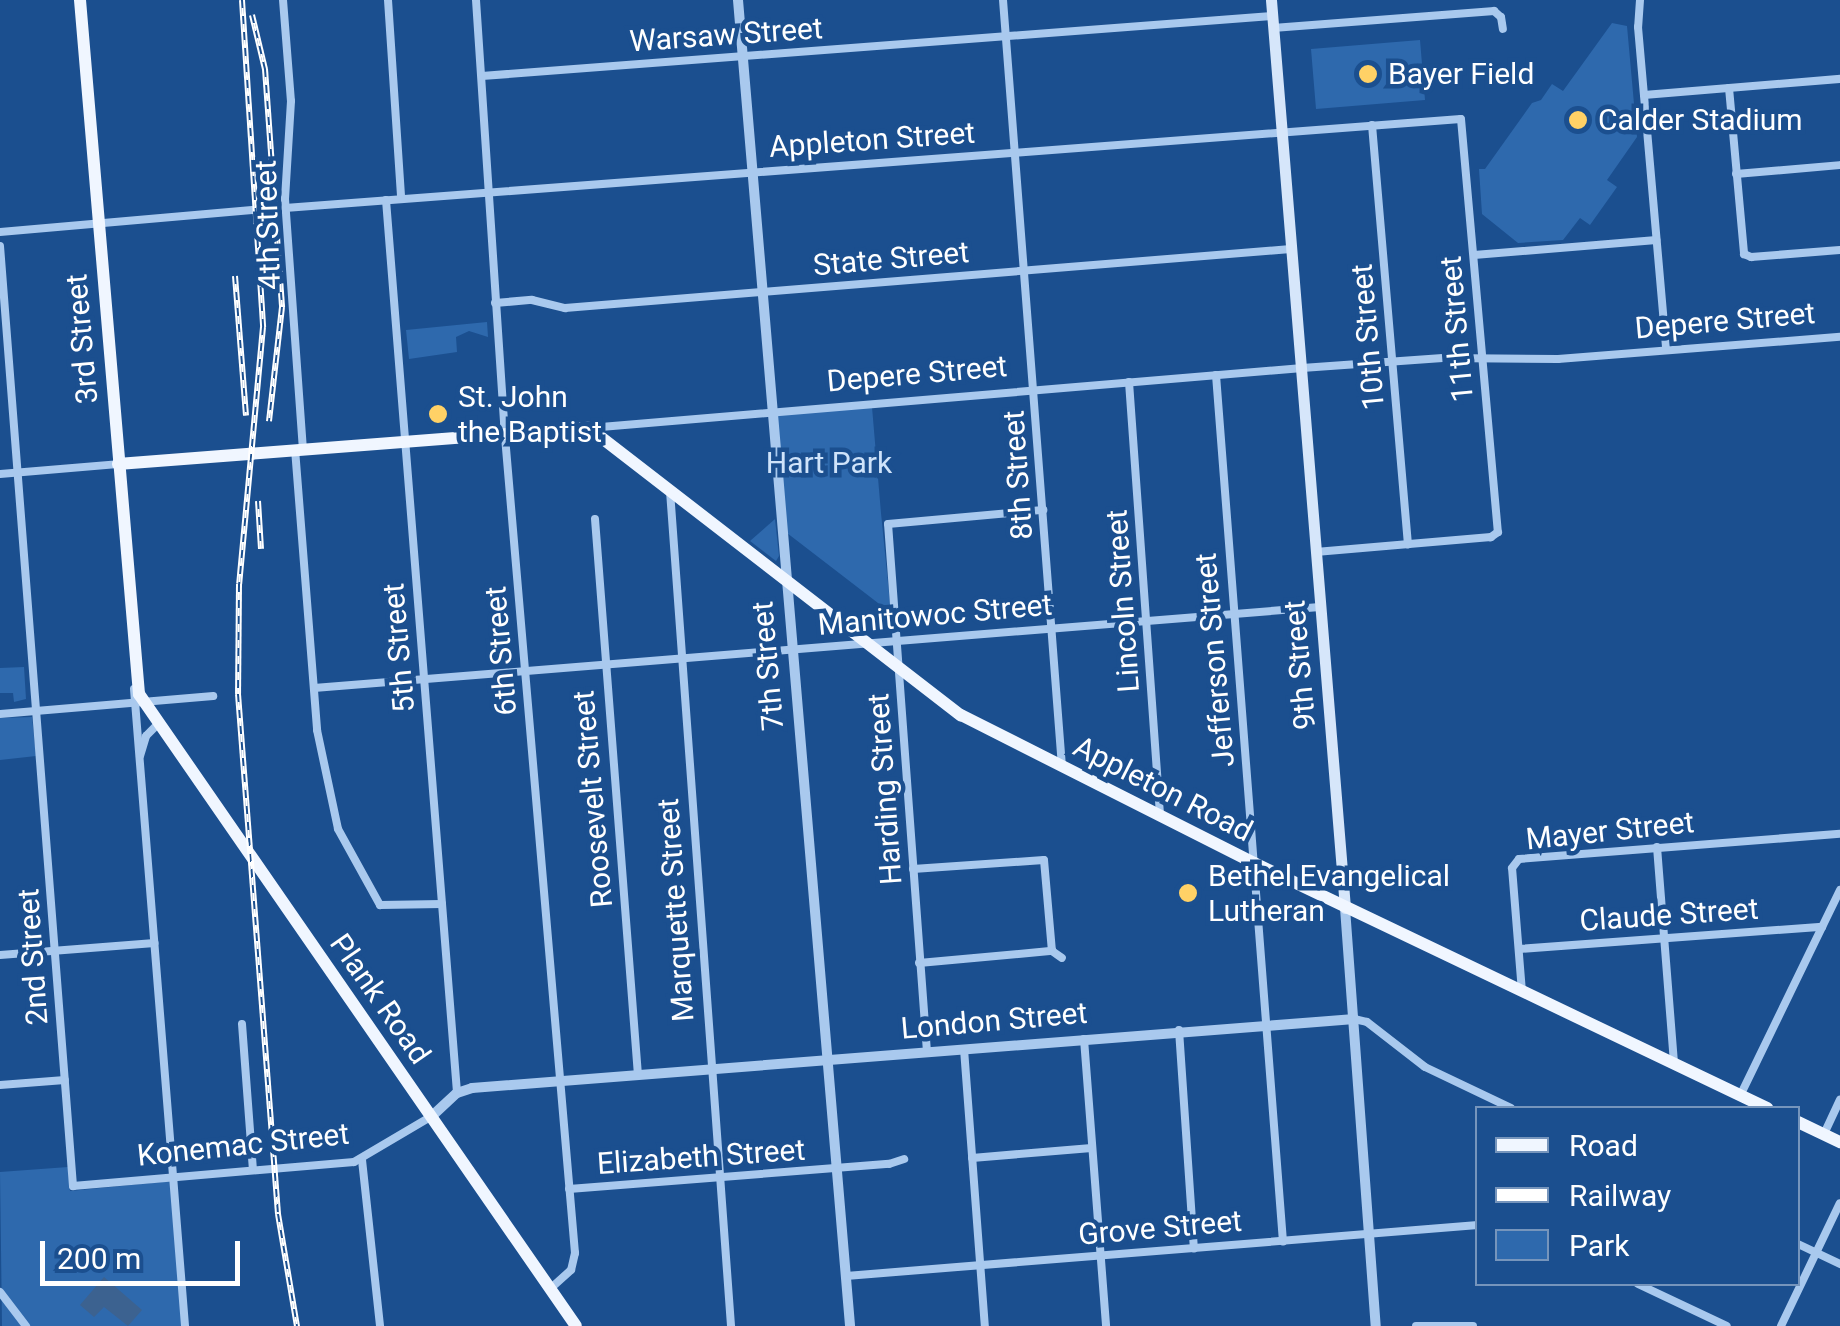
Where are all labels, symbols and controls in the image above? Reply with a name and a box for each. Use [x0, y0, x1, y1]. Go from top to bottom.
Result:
street label: Warsaw Street [628, 10, 824, 60]
place label: Bayer Field [1388, 56, 1534, 92]
marker: Bayer Field [1357, 63, 1379, 85]
place label: Calder Stadium [1598, 102, 1803, 138]
marker: Calder Stadium [1567, 109, 1589, 131]
street label: Appleton Street [768, 115, 976, 165]
street label: 4th Street [248, 160, 288, 290]
street label: State Street [812, 234, 970, 284]
street label: 11th Street [1433, 254, 1481, 404]
street label: 10th Street [1344, 262, 1392, 412]
street label: 3rd Street [58, 273, 106, 405]
street label: Depere Street [1633, 295, 1817, 347]
street label: Depere Street [825, 348, 1009, 400]
place label: St. John the Baptist [458, 379, 602, 450]
marker: St. John the Baptist [427, 403, 449, 425]
street label: 8th Street [996, 409, 1040, 541]
park label: Hart Park [766, 445, 892, 481]
street label: Lincoln Street [1099, 508, 1147, 694]
street label: Jefferson Street [1188, 551, 1242, 769]
street label: 5th Street [375, 582, 423, 714]
street label: 6th Street [477, 585, 525, 717]
street label: Manitowoc Street [816, 587, 1054, 643]
street label: 9th Street [1276, 599, 1324, 731]
street label: 7th Street [744, 600, 792, 732]
street label: Roosevelt Street [566, 689, 620, 909]
street label: Harding Street [860, 692, 910, 886]
street label: Appleton Road [1068, 728, 1258, 850]
street label: Marquette Street [650, 797, 702, 1023]
street label: Mayer Street [1524, 804, 1696, 858]
place label: Bethel Evangelical Lutheran [1208, 858, 1450, 928]
marker: Bethel Evangelical Lutheran [1177, 882, 1199, 904]
street label: 2nd Street [10, 887, 56, 1027]
street label: Claude Street [1578, 891, 1760, 939]
street label: Plank Road [322, 927, 438, 1071]
street label: London Street [899, 995, 1089, 1047]
legend [1475, 1106, 1800, 1286]
street label: Konemac Street [135, 1116, 351, 1174]
text: Road [1569, 1128, 1638, 1163]
street label: Elizabeth Street [596, 1132, 806, 1182]
text: Railway [1569, 1178, 1671, 1213]
street label: Grove Street [1077, 1203, 1243, 1253]
scale bar [45, 1221, 245, 1283]
text: Park [1569, 1228, 1629, 1263]
text: 200 m [57, 1241, 141, 1276]

